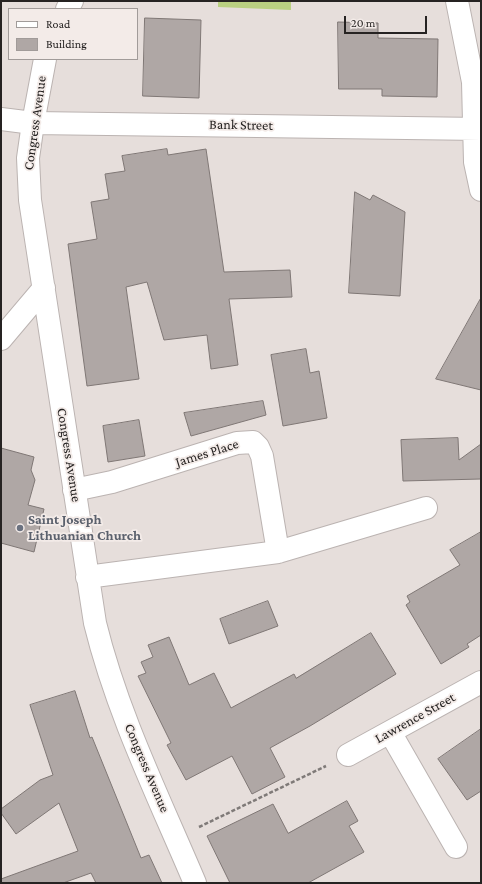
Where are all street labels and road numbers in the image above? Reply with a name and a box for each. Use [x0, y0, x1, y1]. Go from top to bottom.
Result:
street label: Congress Avenue [20, 75, 50, 171]
street label: Bank Street [209, 116, 273, 134]
street label: Congress Avenue [53, 407, 85, 503]
street label: James Place [173, 435, 241, 471]
street label: Lawrence Street [372, 689, 458, 747]
street label: Congress Avenue [121, 721, 173, 815]

